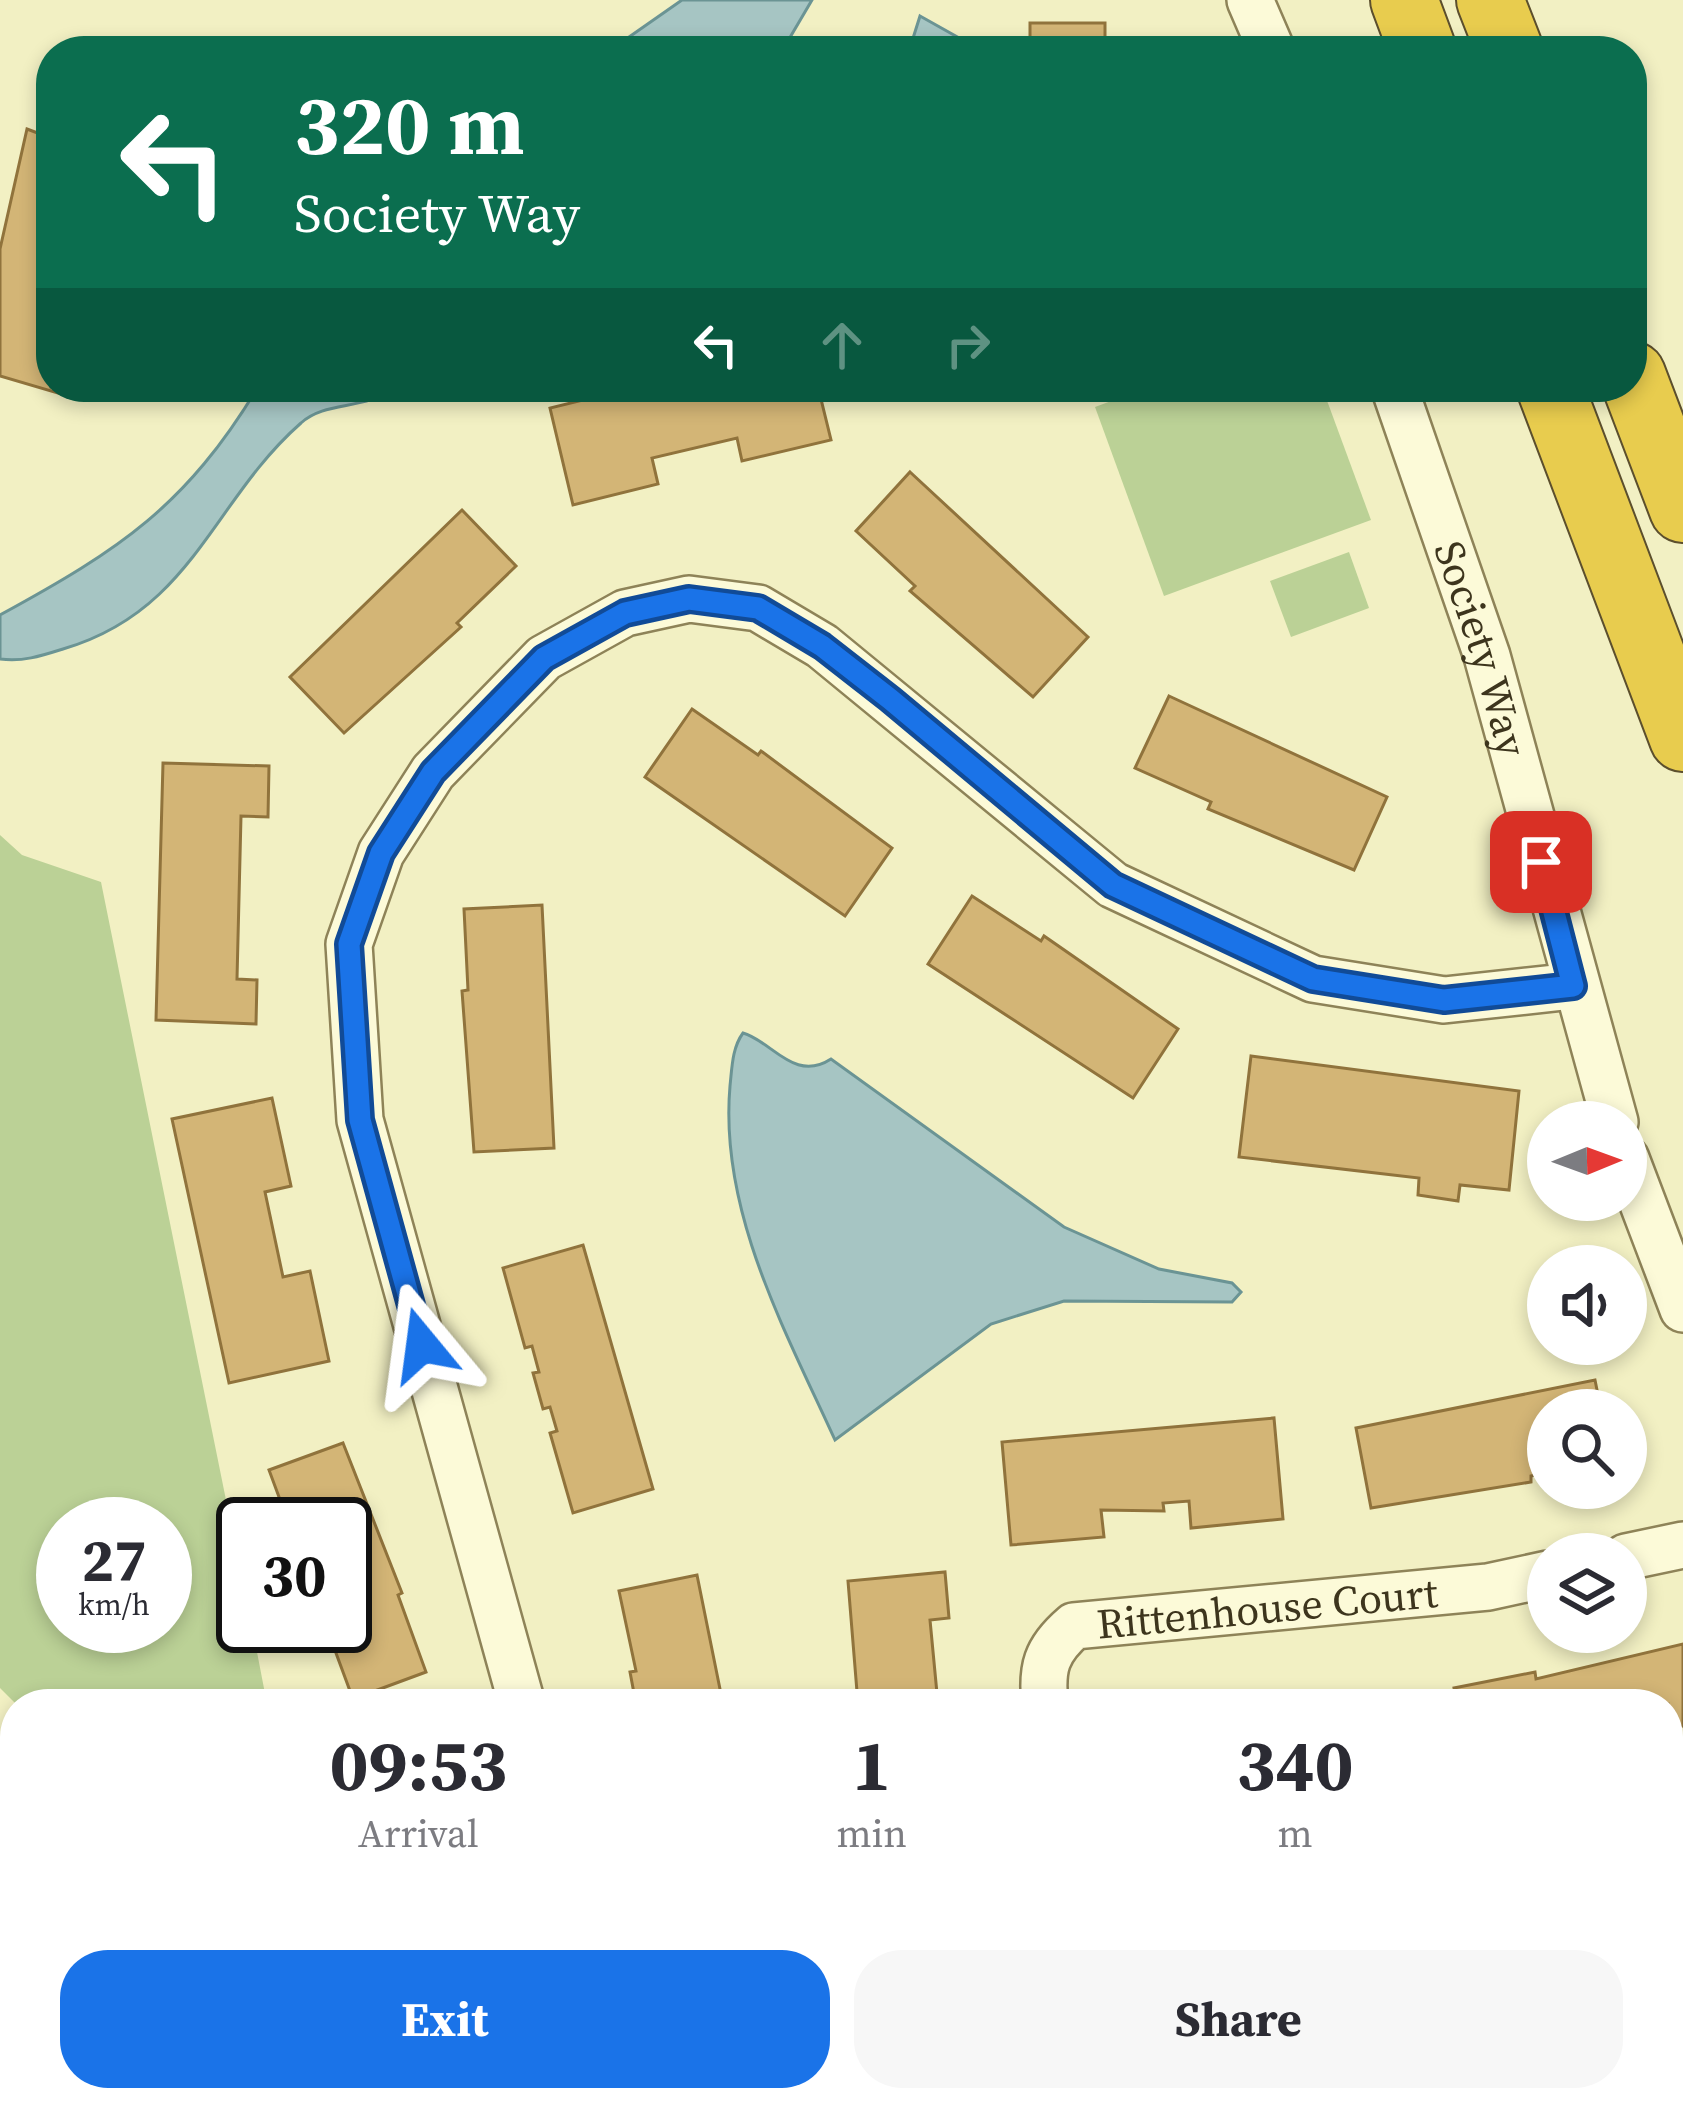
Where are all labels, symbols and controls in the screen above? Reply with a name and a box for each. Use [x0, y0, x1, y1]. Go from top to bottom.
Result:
text: 320 m [294, 67, 525, 182]
icon: left [96, 84, 252, 240]
text: Society Way [294, 176, 580, 250]
icon: left [683, 312, 749, 378]
icon: ahead [809, 312, 875, 378]
icon: right [935, 312, 1001, 378]
street label: Society Way [1420, 533, 1542, 763]
pin [1490, 811, 1592, 913]
icon: arrive [1508, 829, 1574, 895]
north arrow [1527, 1101, 1647, 1221]
map controls [1527, 1101, 1647, 1653]
button: sound [1527, 1245, 1647, 1365]
position arrow [359, 1282, 485, 1408]
button: search [1527, 1389, 1647, 1509]
speed limit sign: 30 [216, 1497, 372, 1653]
text: 27 [81, 1519, 147, 1601]
button: layers [1527, 1533, 1647, 1653]
street label: Rittenhouse Court [1094, 1563, 1441, 1653]
text: km/h [78, 1584, 150, 1625]
text: 09:53 [329, 1715, 507, 1814]
text: 1 [852, 1715, 891, 1814]
text: 340 [1236, 1715, 1354, 1814]
text: Arrival [358, 1807, 479, 1860]
text: min [837, 1807, 907, 1860]
text: m [1277, 1807, 1313, 1860]
button: Exit [60, 1950, 830, 2088]
button: Share [854, 1950, 1623, 2088]

